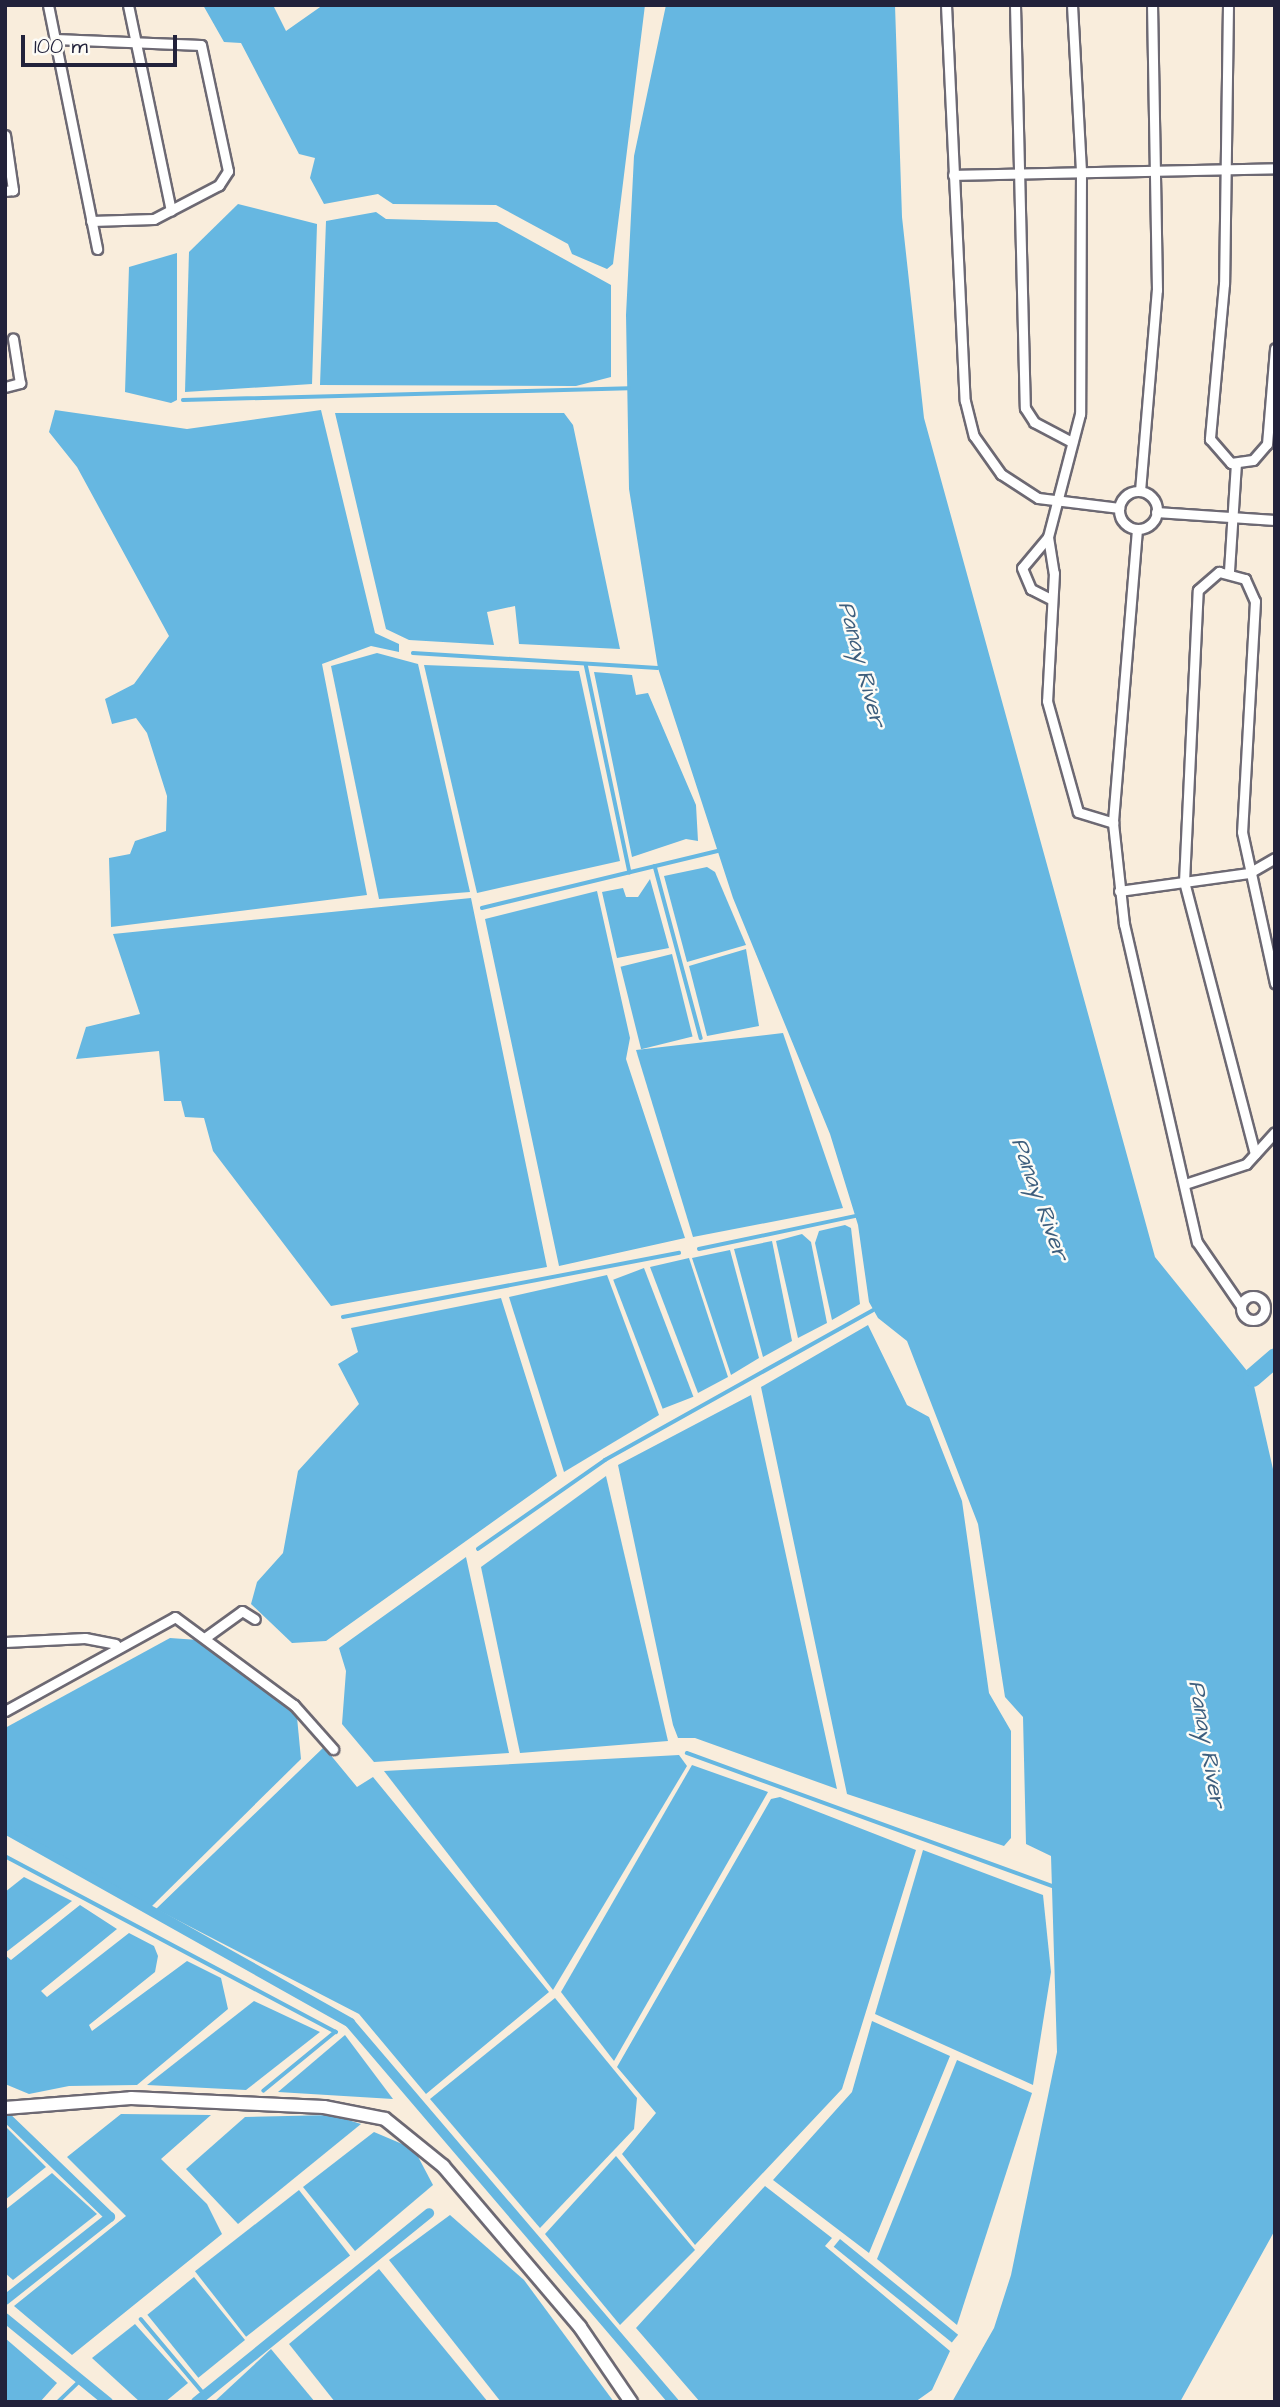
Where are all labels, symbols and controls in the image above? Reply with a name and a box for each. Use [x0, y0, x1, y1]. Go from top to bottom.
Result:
scale bar [24, 21, 180, 65]
text: 100 m [34, 32, 88, 61]
water label: Panay River [832, 598, 892, 730]
water label: Panay River [1005, 1134, 1075, 1264]
water label: Panay River [1182, 1678, 1232, 1810]

